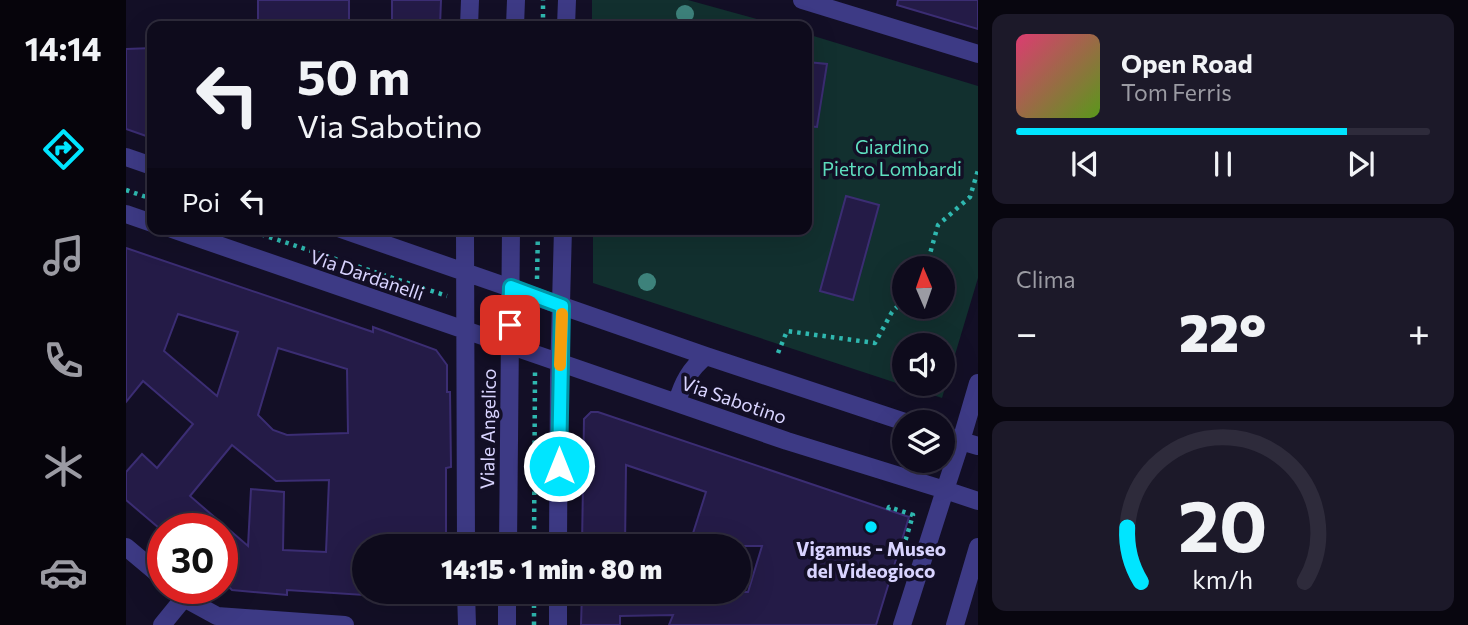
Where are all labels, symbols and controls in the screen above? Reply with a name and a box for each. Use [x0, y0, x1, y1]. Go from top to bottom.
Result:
text: 14:14 [25, 28, 101, 68]
text: 50 m [297, 45, 410, 105]
text: Open Road [1121, 47, 1253, 78]
icon: left [182, 49, 273, 140]
text: Tom Ferris [1121, 78, 1232, 106]
text: Via Sabotino [297, 105, 482, 145]
icon: directions [39, 125, 88, 174]
park label: Giardino Pietro Lombardi [822, 135, 962, 180]
icon: previous [1066, 145, 1104, 183]
icon: pause [1204, 145, 1242, 183]
icon: next [1342, 145, 1380, 183]
icon: left [234, 182, 272, 220]
text: Poi [182, 186, 220, 217]
icon: music [39, 231, 88, 280]
street label: Via Dardanelli [307, 244, 427, 305]
north arrow [892, 256, 956, 318]
map controls [892, 256, 955, 473]
text: Clima [1016, 265, 1076, 293]
pin [480, 295, 540, 355]
text: 22° [1179, 299, 1266, 363]
icon: arrive [491, 306, 529, 344]
text: − [1016, 308, 1038, 355]
text: + [1408, 308, 1430, 355]
button: sound [892, 333, 955, 396]
icon: phone [39, 336, 88, 385]
street label: Viale Angelico [475, 368, 500, 490]
street label: Via Sabotino [678, 371, 790, 428]
button: layers [892, 410, 955, 473]
position arrow [522, 429, 596, 503]
icon: climate [39, 442, 88, 491]
text: 20 [1178, 479, 1268, 568]
speed limit sign: 30 [147, 513, 238, 604]
marker: Vigamus - Museo del Videogioco [863, 519, 879, 535]
place label: Vigamus - Museo del Videogioco [796, 537, 946, 582]
icon: car [39, 548, 88, 597]
text: 14:15 · 1 min · 80 m [441, 553, 662, 584]
text: km/h [1193, 564, 1253, 594]

